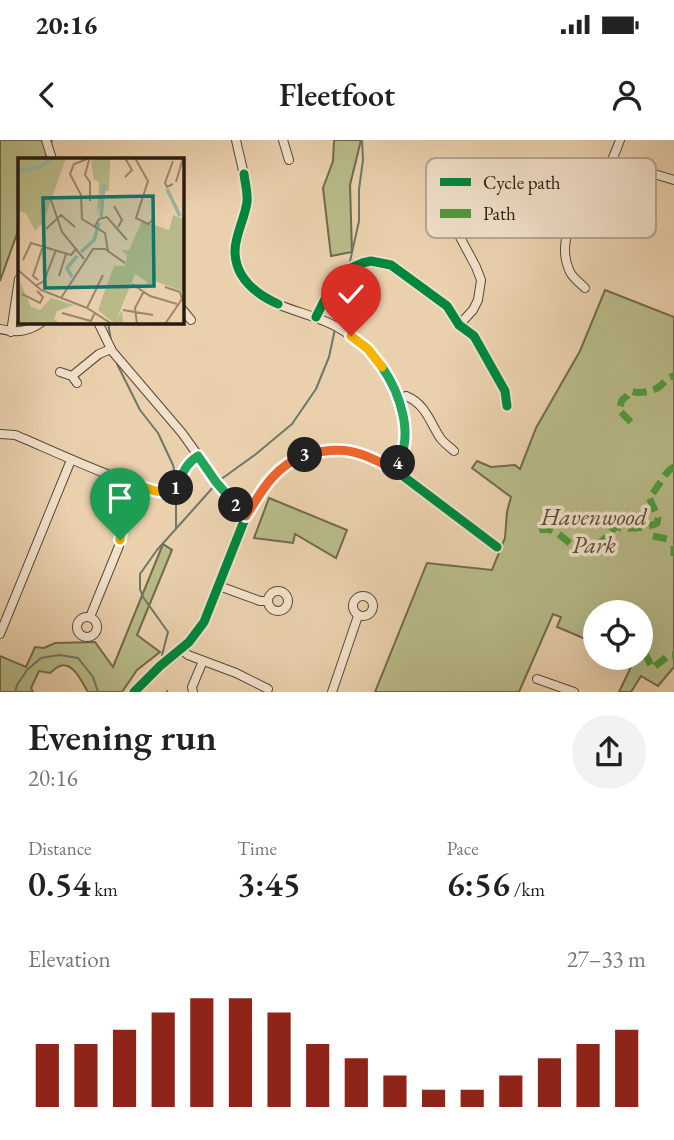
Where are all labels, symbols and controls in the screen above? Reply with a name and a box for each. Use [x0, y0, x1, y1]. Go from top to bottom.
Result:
text: 20:16 [35, 8, 97, 42]
text: Fleetfoot [279, 74, 395, 116]
icon: back [28, 76, 66, 114]
icon: person [608, 76, 646, 114]
inset map [18, 158, 184, 324]
legend [426, 158, 656, 238]
text: Cycle path [483, 170, 561, 195]
text: Path [483, 201, 516, 226]
pin [321, 264, 381, 336]
icon: check [332, 275, 370, 313]
pin: 3 [288, 438, 322, 472]
text: 3 [299, 442, 310, 467]
pin: 4 [380, 446, 416, 480]
text: 4 [392, 450, 403, 475]
pin [90, 468, 150, 540]
pin: 1 [158, 470, 194, 506]
text: 1 [170, 475, 181, 500]
icon: arrive [101, 479, 139, 517]
pin: 2 [218, 488, 254, 522]
text: 2 [230, 492, 241, 517]
park label: Havenwood Park [540, 501, 648, 560]
map controls [583, 600, 653, 670]
button: locate [583, 600, 653, 670]
text: Evening run [28, 712, 217, 761]
button: share [572, 715, 646, 789]
text: 20:16 [28, 763, 78, 793]
text: Distance [28, 836, 91, 861]
text: Time [237, 836, 277, 861]
text: Pace [447, 836, 479, 861]
text: 0.54 [28, 861, 90, 906]
text: 3:45 [237, 861, 301, 906]
text: 6:56 [447, 861, 510, 906]
text: km [90, 877, 118, 902]
text: /km [510, 877, 545, 902]
text: Elevation [28, 944, 111, 974]
text: 27–33 m [567, 944, 646, 974]

